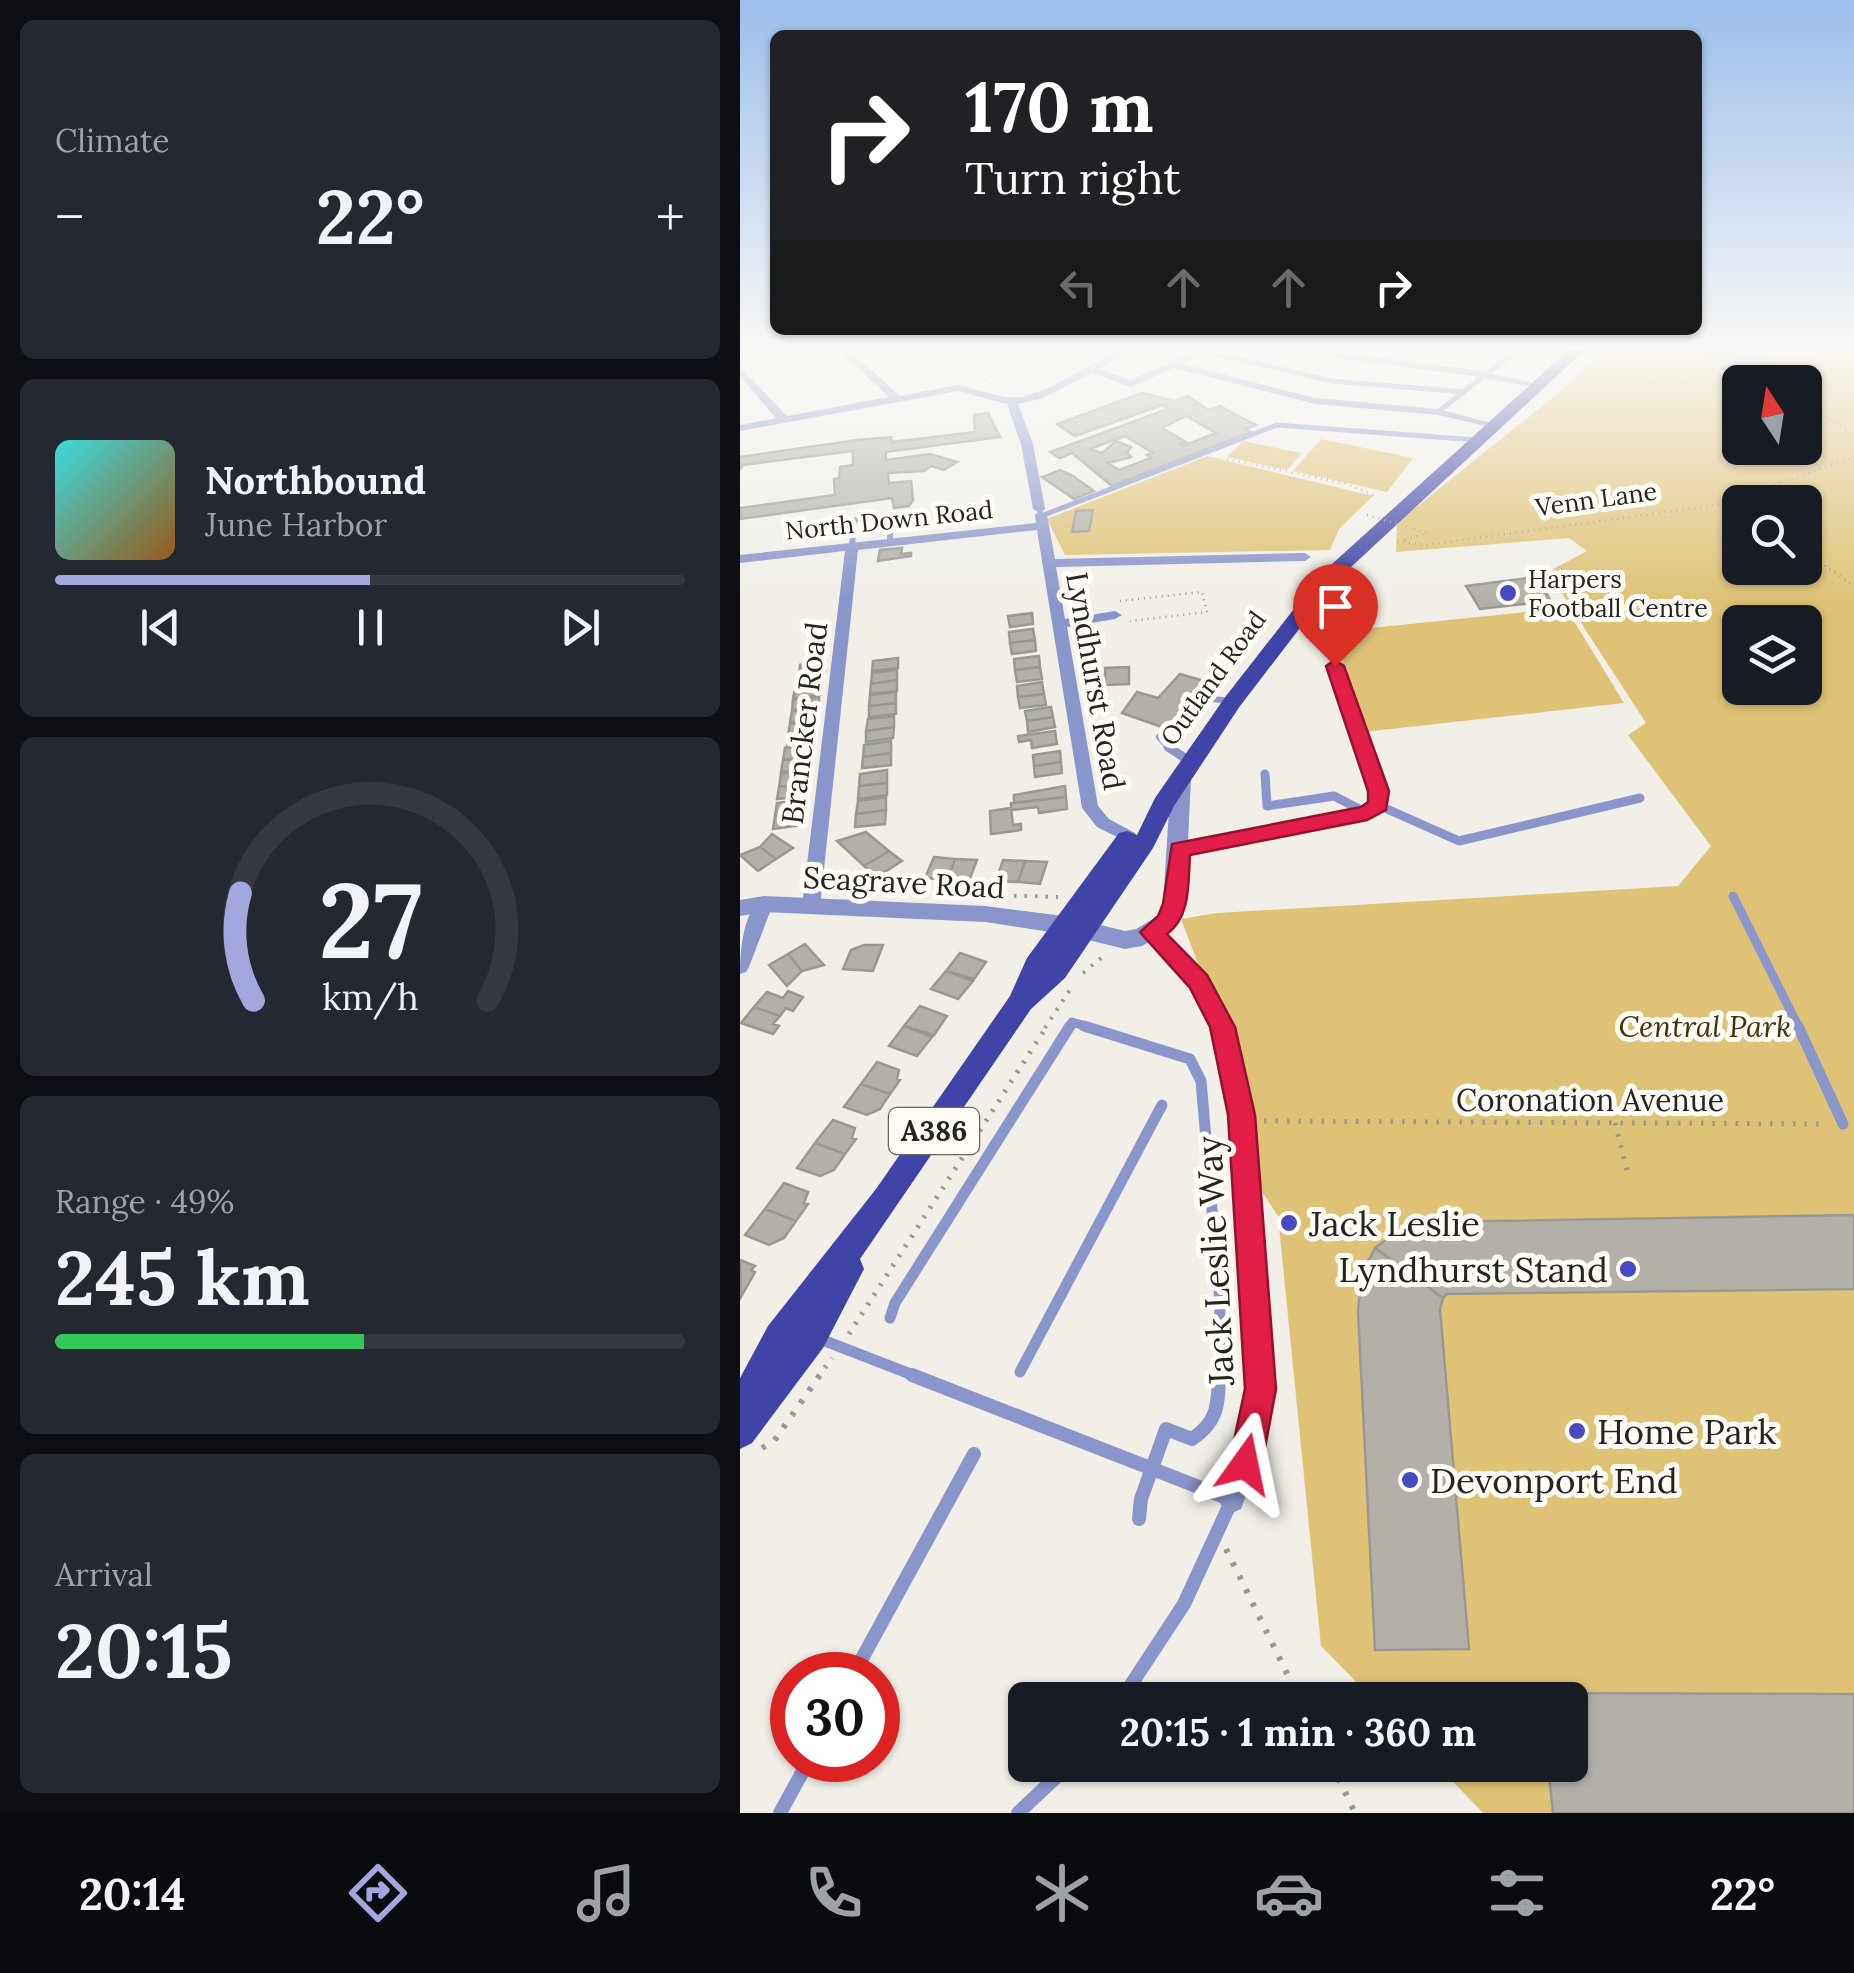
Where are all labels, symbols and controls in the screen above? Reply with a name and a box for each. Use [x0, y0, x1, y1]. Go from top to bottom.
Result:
text: 170 m [965, 62, 1154, 151]
icon: right [800, 70, 930, 200]
text: Climate [55, 120, 170, 161]
text: Turn right [965, 149, 1181, 206]
text: 22° [316, 169, 424, 265]
text: − [55, 182, 84, 252]
text: + [656, 182, 685, 252]
icon: left [1051, 260, 1106, 315]
icon: ahead [1156, 260, 1211, 315]
icon: ahead [1261, 260, 1316, 315]
icon: right [1366, 260, 1421, 315]
north arrow [1722, 365, 1822, 465]
map controls [1722, 365, 1822, 705]
text: Northbound [205, 456, 426, 504]
street label: Venn Lane [1532, 475, 1659, 524]
button: search [1722, 485, 1822, 585]
street label: North Down Road [784, 493, 994, 547]
text: June Harbor [205, 504, 387, 545]
place label: Harpers Football Centre [1528, 563, 1708, 624]
pin [1293, 564, 1378, 667]
street label: Lyndhurst Road [1057, 569, 1134, 793]
icon: arrive [1308, 579, 1363, 634]
marker: Harpers Football Centre [1497, 582, 1519, 604]
icon: previous [133, 600, 188, 655]
icon: pause [343, 600, 398, 655]
icon: next [553, 600, 608, 655]
street label: Outland Road [1153, 604, 1273, 752]
button: layers [1722, 605, 1822, 705]
street label: Brancker Road [773, 620, 835, 826]
text: 27 [318, 853, 422, 986]
street label: Seagrave Road [802, 858, 1006, 907]
text: km/h [322, 974, 418, 1020]
park label: Central Park [1618, 1007, 1792, 1045]
street label: Coronation Avenue [1456, 1081, 1724, 1119]
road number: A386 [889, 1108, 979, 1154]
street label: Jack Leslie Way [1186, 1135, 1244, 1388]
text: Range · 49% [55, 1181, 234, 1222]
place label: Jack Leslie [1308, 1201, 1480, 1246]
marker: Jack Leslie [1278, 1212, 1300, 1234]
text: 245 km [55, 1230, 310, 1326]
place label: Lyndhurst Stand [1338, 1247, 1608, 1292]
marker: Lyndhurst Stand [1617, 1258, 1639, 1280]
place label: Home Park [1597, 1409, 1777, 1454]
position arrow [1193, 1412, 1297, 1516]
marker: Home Park [1566, 1420, 1588, 1442]
place label: Devonport End [1430, 1458, 1678, 1503]
marker: Devonport End [1399, 1469, 1421, 1491]
text: Arrival [55, 1554, 153, 1595]
text: 20:15 [55, 1603, 232, 1699]
speed limit sign: 30 [770, 1652, 900, 1782]
text: 20:15 · 1 min · 360 m [1120, 1708, 1476, 1756]
icon: directions [343, 1858, 413, 1928]
icon: music [571, 1858, 641, 1928]
icon: phone [799, 1858, 869, 1928]
icon: climate [1027, 1858, 1097, 1928]
icon: car [1254, 1858, 1324, 1928]
icon: filters [1482, 1858, 1552, 1928]
text: 20:14 [79, 1865, 186, 1922]
text: 22° [1710, 1865, 1775, 1922]

